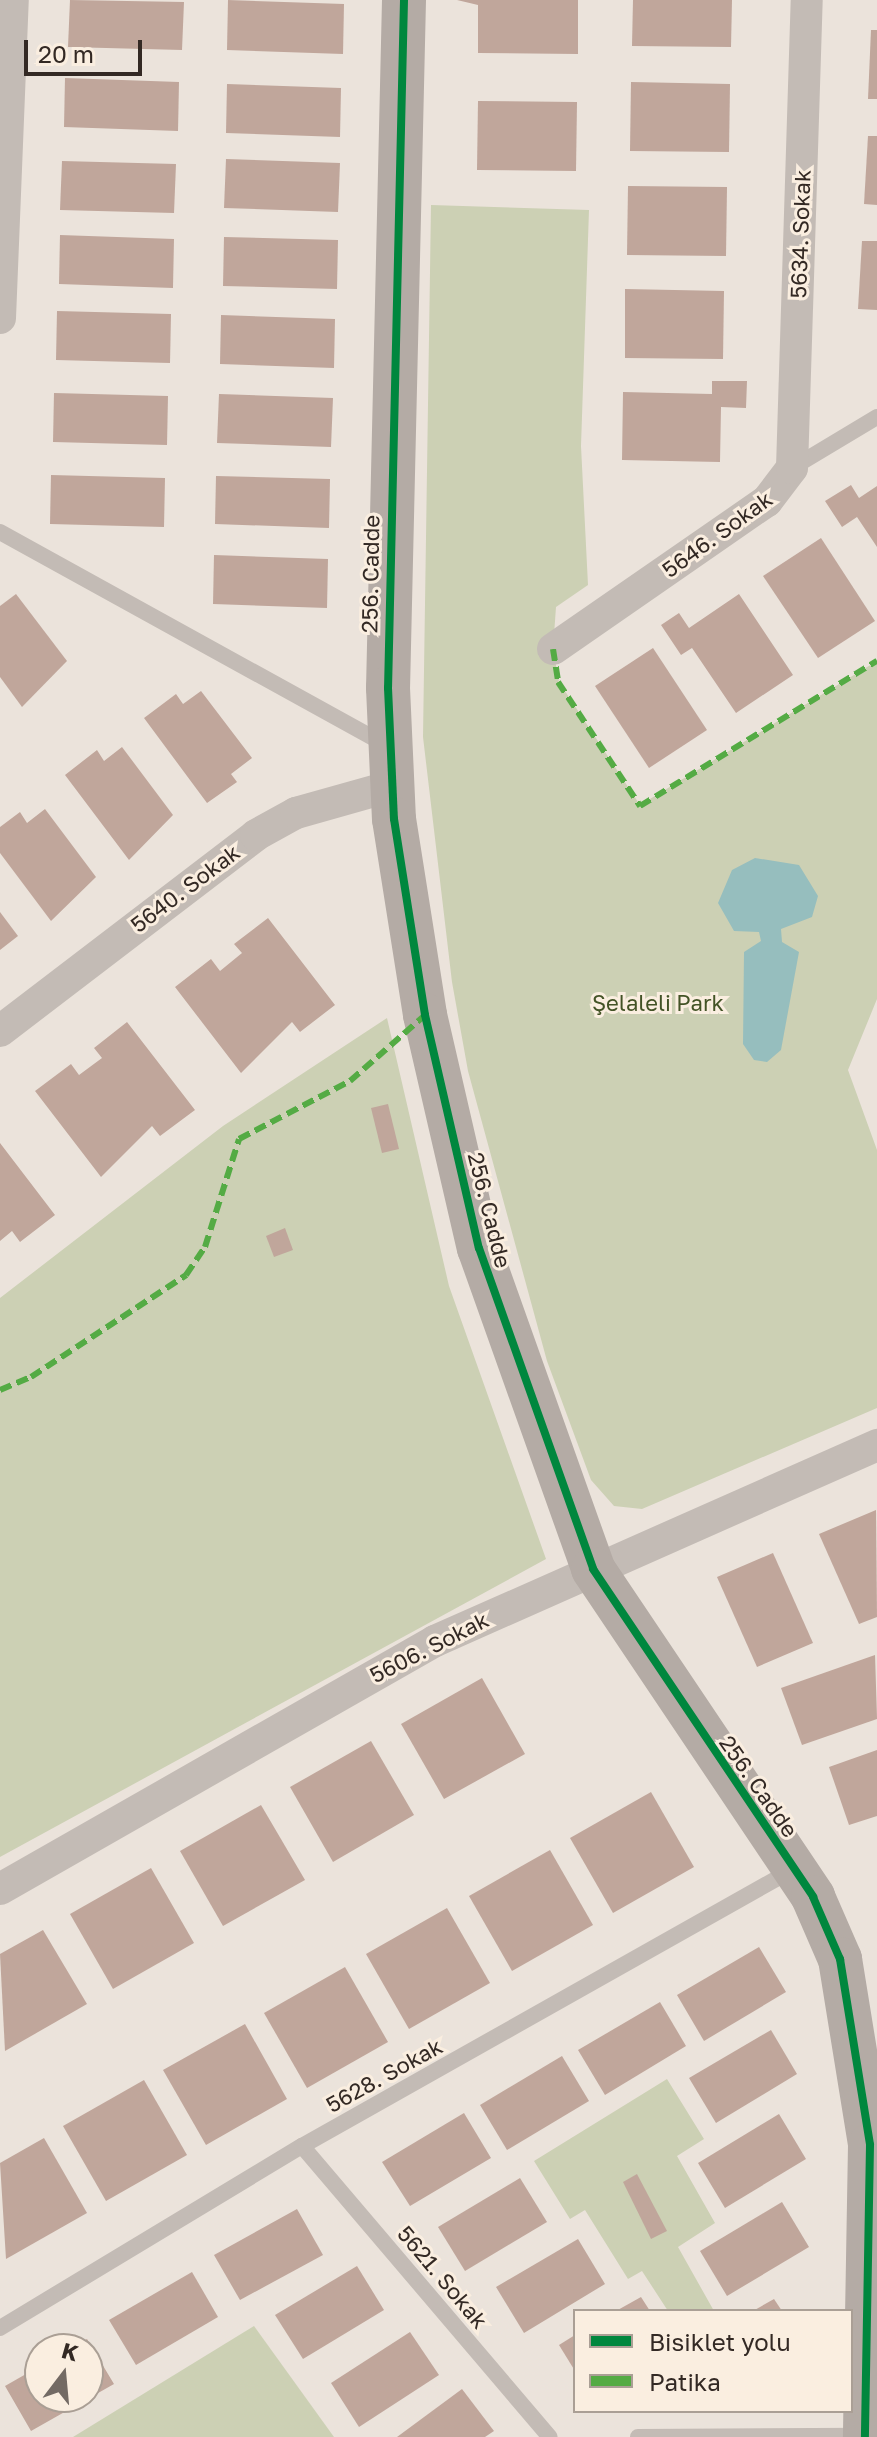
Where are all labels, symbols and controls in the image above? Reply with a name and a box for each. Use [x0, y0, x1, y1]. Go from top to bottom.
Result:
scale bar [28, 24, 146, 74]
text: 20 m [38, 39, 94, 68]
street label: 5634. Sokak [785, 169, 815, 299]
street label: 5646. Sokak [657, 485, 777, 583]
street label: 256. Cadde [356, 515, 384, 633]
street label: 5640. Sokak [125, 838, 245, 938]
park label: Şelaleli Park [592, 990, 724, 1016]
street label: 256. Cadde [463, 1149, 517, 1271]
street label: 5606. Sokak [365, 1606, 493, 1688]
street label: 256. Cadde [714, 1730, 804, 1842]
street label: 5628. Sokak [321, 2032, 447, 2118]
street label: 5621. Sokak [392, 2220, 494, 2334]
legend [573, 2309, 853, 2413]
text: Bisiklet yolu [649, 2327, 791, 2356]
north arrow [24, 2333, 104, 2413]
text: K [59, 2336, 82, 2367]
text: Patika [649, 2367, 721, 2396]

